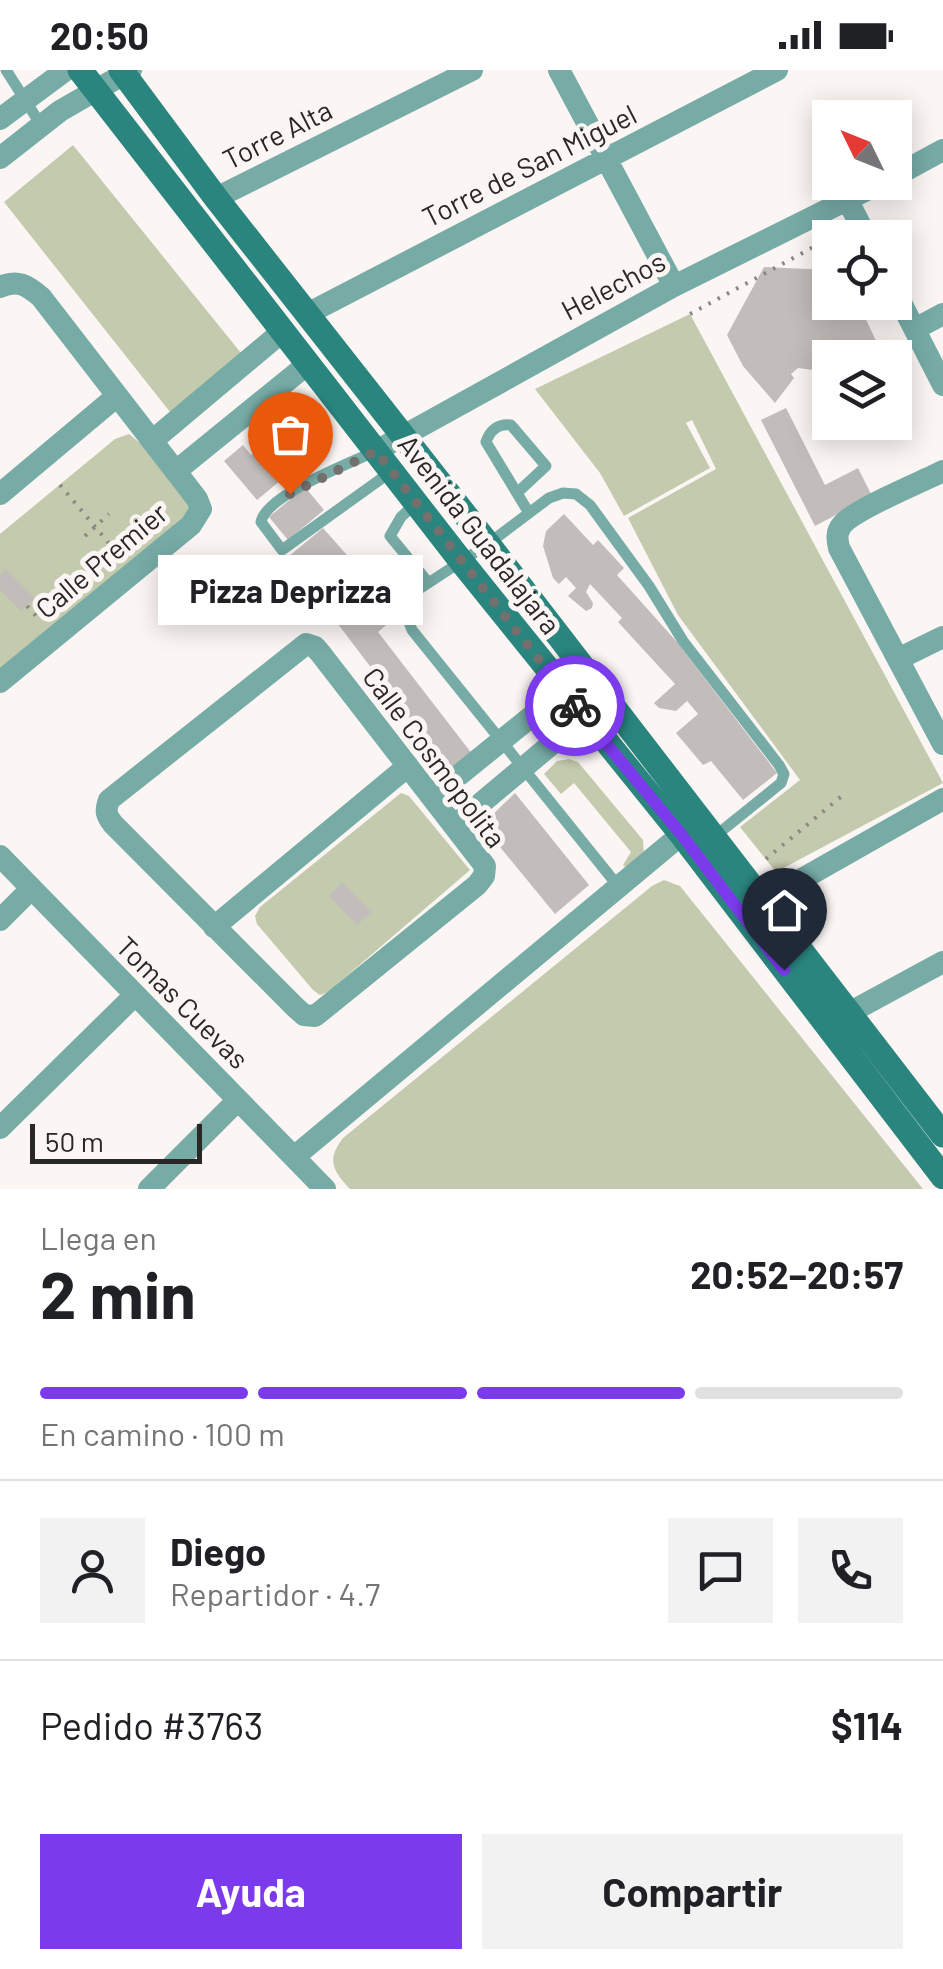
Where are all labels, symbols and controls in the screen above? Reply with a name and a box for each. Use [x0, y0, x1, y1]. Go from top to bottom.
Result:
text: 20:50 [50, 12, 149, 58]
street label: Torre Alta [217, 92, 337, 176]
street label: Torre de San Miguel [416, 96, 642, 234]
north arrow [812, 100, 912, 200]
map controls [812, 100, 912, 440]
button: locate [812, 220, 912, 320]
street label: Helechos [555, 244, 671, 326]
button: layers [812, 340, 912, 440]
pin [248, 392, 333, 495]
icon: bag [263, 407, 318, 462]
street label: Avenida Guadalajara [392, 427, 568, 641]
street label: Calle Premier [28, 495, 174, 625]
callout: Pizza Deprizza [158, 554, 422, 624]
text: Pizza Deprizza [189, 571, 392, 609]
courier [525, 656, 625, 756]
street label: Calle Cosmopolita [356, 660, 514, 854]
icon: bike [548, 679, 603, 734]
pin [742, 868, 827, 971]
icon: home [757, 883, 812, 938]
street label: Tomas Cuevas [110, 929, 256, 1075]
scale bar [30, 1119, 202, 1164]
text: 50 m [45, 1124, 104, 1158]
text: Llega en [40, 1218, 157, 1256]
text: 20:52–20:57 [690, 1251, 903, 1297]
text: 2 min [40, 1254, 196, 1332]
text: En camino · 100 m [40, 1414, 285, 1452]
button: person [40, 1518, 145, 1623]
button: chat [668, 1518, 773, 1623]
button: phone [798, 1518, 903, 1623]
text: Diego [170, 1528, 266, 1574]
text: Repartidor · 4.7 [170, 1574, 380, 1612]
text: Pedido #3763 [40, 1702, 263, 1748]
text: $114 [831, 1702, 903, 1748]
button: Ayuda [40, 1834, 462, 1949]
button: Compartir [482, 1834, 903, 1949]

